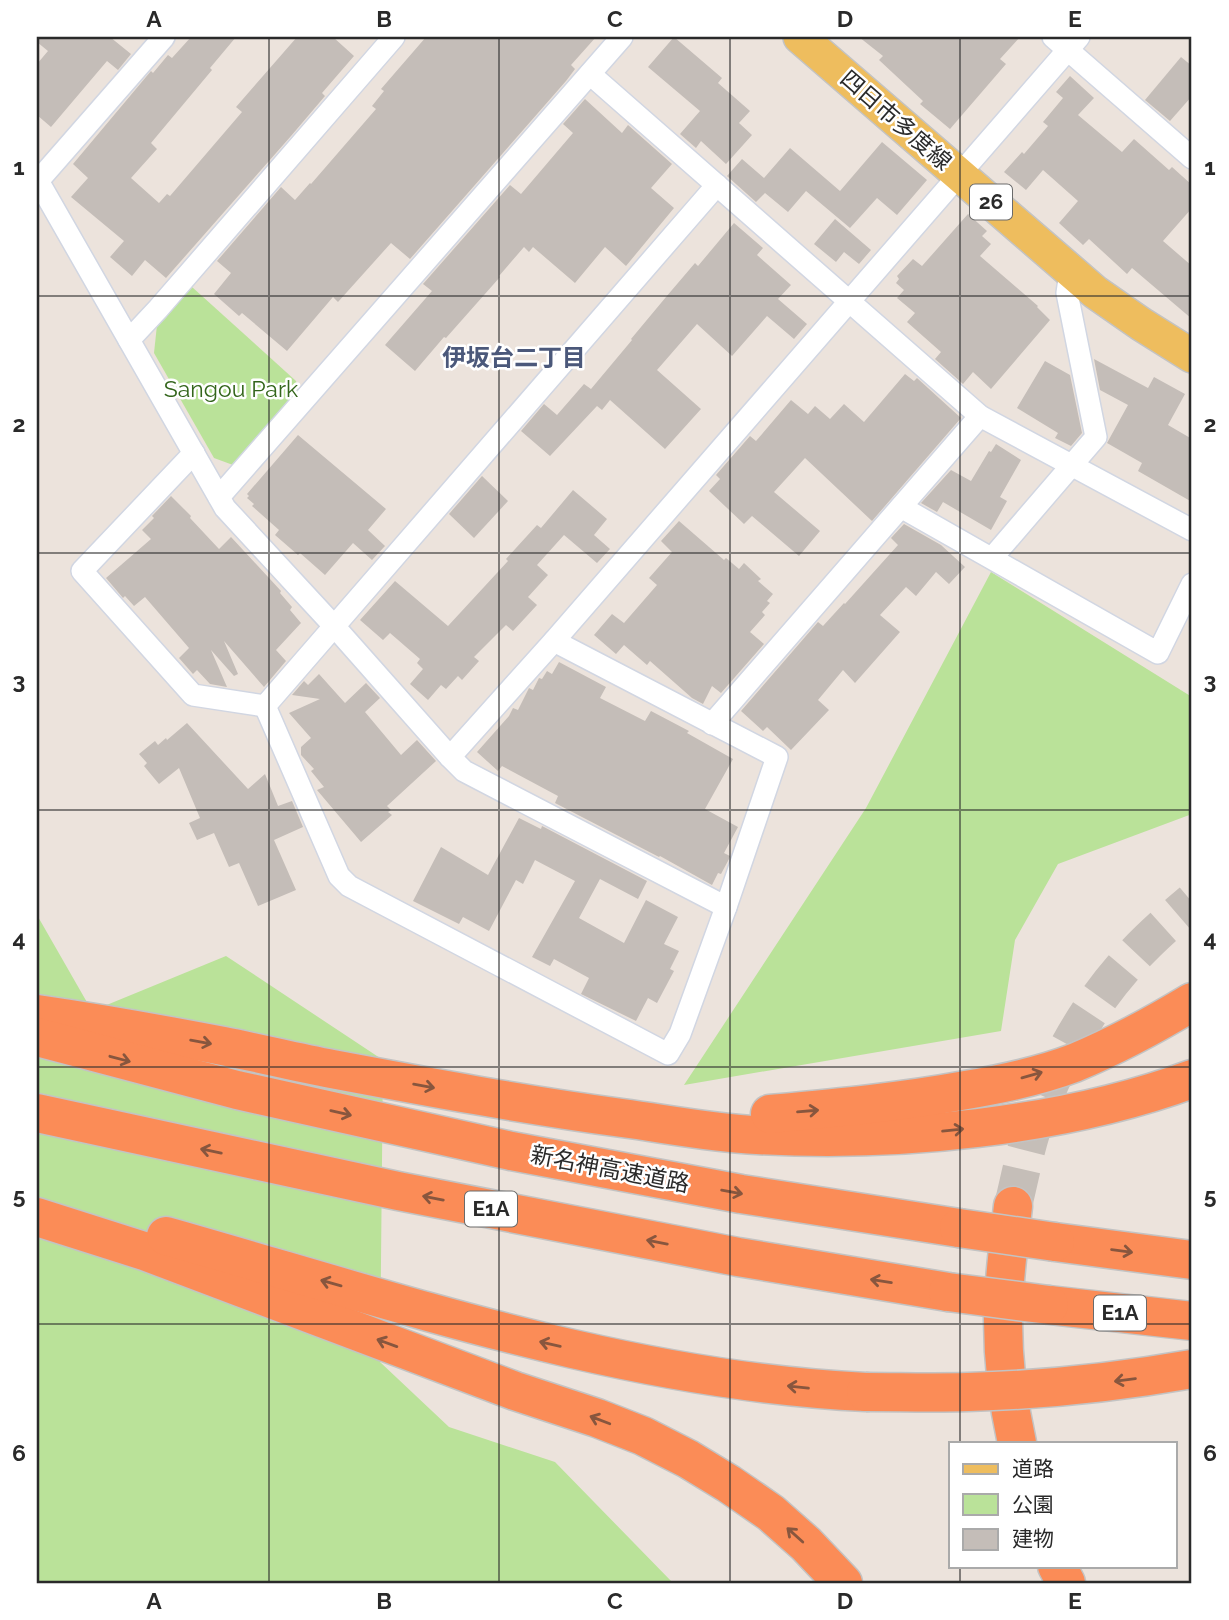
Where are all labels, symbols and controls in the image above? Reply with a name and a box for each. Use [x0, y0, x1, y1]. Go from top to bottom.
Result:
text: A [146, 5, 162, 32]
text: B [376, 5, 392, 32]
text: C [607, 5, 623, 32]
text: D [837, 5, 853, 32]
text: E [1068, 5, 1082, 32]
street label: 四日市多度線 [835, 64, 957, 175]
text: 1 [13, 153, 25, 180]
text: 1 [1204, 153, 1216, 180]
road number: 26 [970, 184, 1012, 220]
district label: 伊坂台二丁目 [442, 343, 586, 372]
park label: Sangou Park [164, 375, 298, 402]
text: 2 [13, 410, 25, 437]
text: 2 [1204, 410, 1216, 437]
text: 3 [13, 667, 25, 694]
text: 3 [1204, 667, 1216, 694]
text: 4 [12, 925, 26, 952]
text: 4 [1203, 925, 1217, 952]
one-way arrow [189, 1036, 212, 1049]
one-way arrow [109, 1053, 131, 1066]
one-way arrow [1021, 1068, 1043, 1081]
one-way arrow [412, 1079, 435, 1093]
one-way arrow [796, 1104, 819, 1117]
one-way arrow [329, 1107, 352, 1120]
one-way arrow [941, 1123, 964, 1136]
street label: 新名神高速道路 [528, 1140, 692, 1197]
one-way arrow [200, 1143, 223, 1157]
text: 5 [13, 1182, 26, 1209]
text: 5 [1204, 1182, 1217, 1209]
one-way arrow [720, 1186, 743, 1199]
one-way arrow [422, 1191, 445, 1204]
road number: E1A [465, 1192, 517, 1226]
one-way arrow [646, 1234, 669, 1248]
one-way arrow [1111, 1245, 1133, 1258]
one-way arrow [870, 1274, 893, 1287]
one-way arrow [320, 1276, 343, 1289]
road number: E1A [1094, 1296, 1146, 1330]
one-way arrow [376, 1335, 398, 1348]
one-way arrow [539, 1337, 562, 1350]
one-way arrow [1114, 1374, 1137, 1387]
one-way arrow [787, 1381, 810, 1394]
one-way arrow [590, 1413, 612, 1425]
text: 6 [12, 1439, 26, 1466]
text: 6 [1203, 1439, 1217, 1466]
legend [949, 1442, 1176, 1568]
text: 道路 [1012, 1456, 1054, 1481]
text: 公園 [1012, 1492, 1054, 1517]
one-way arrow [787, 1526, 804, 1543]
text: 建物 [1012, 1526, 1054, 1551]
text: A [146, 1587, 162, 1614]
text: B [376, 1587, 392, 1614]
text: C [607, 1587, 623, 1614]
text: D [837, 1587, 853, 1614]
text: E [1068, 1587, 1082, 1614]

